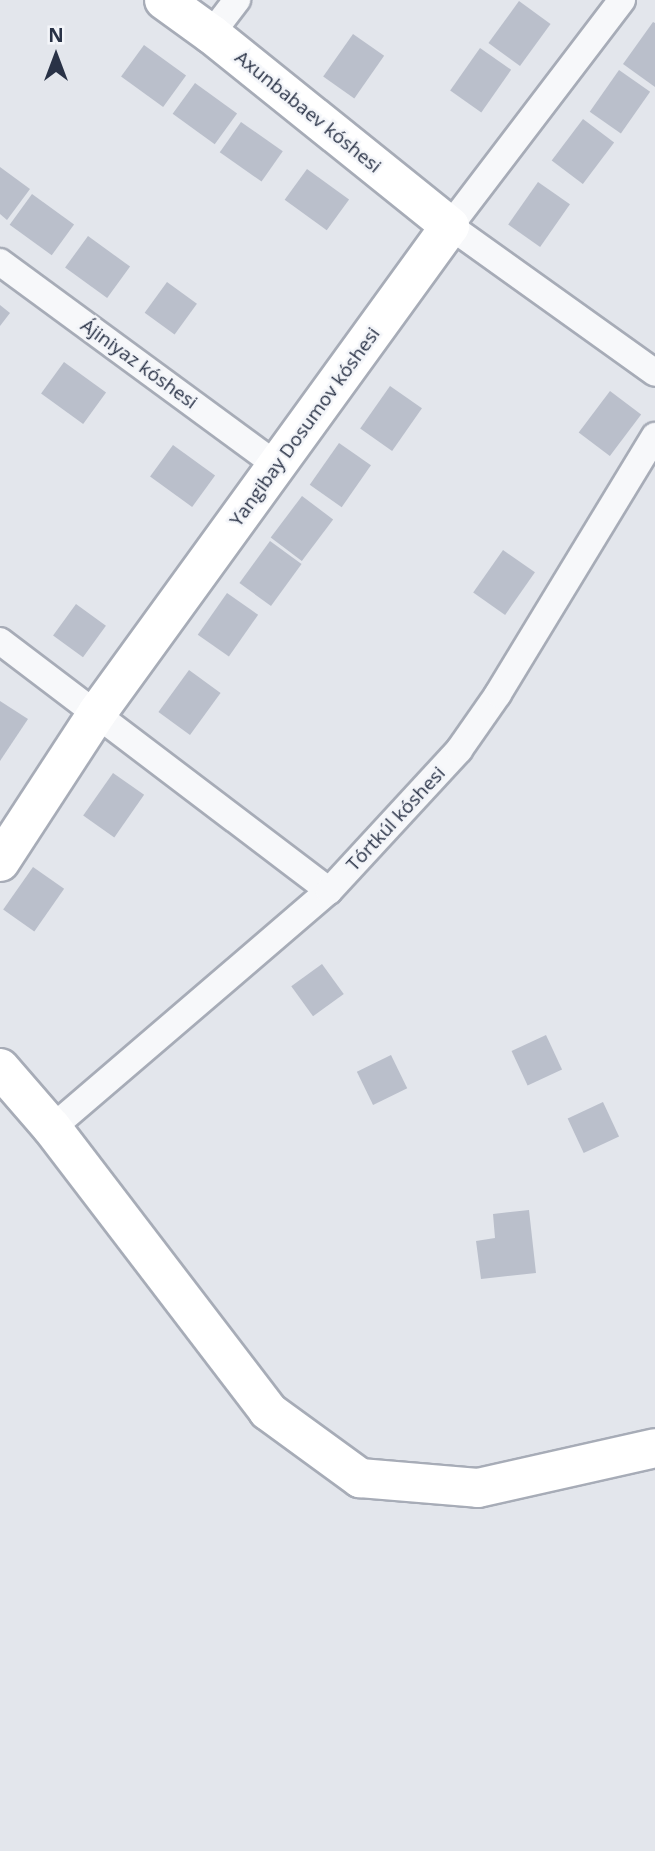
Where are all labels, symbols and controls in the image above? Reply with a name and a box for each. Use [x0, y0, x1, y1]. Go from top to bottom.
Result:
north arrow [21, 21, 91, 91]
text: N [48, 22, 64, 48]
street label: Axunbabaev kóshesi [230, 46, 386, 178]
street label: Ájiniyaz kóshesi [76, 314, 202, 414]
street label: Yangibay Dosumov kóshesi [225, 323, 385, 531]
street label: Tórtkúl kóshesi [342, 762, 450, 876]

